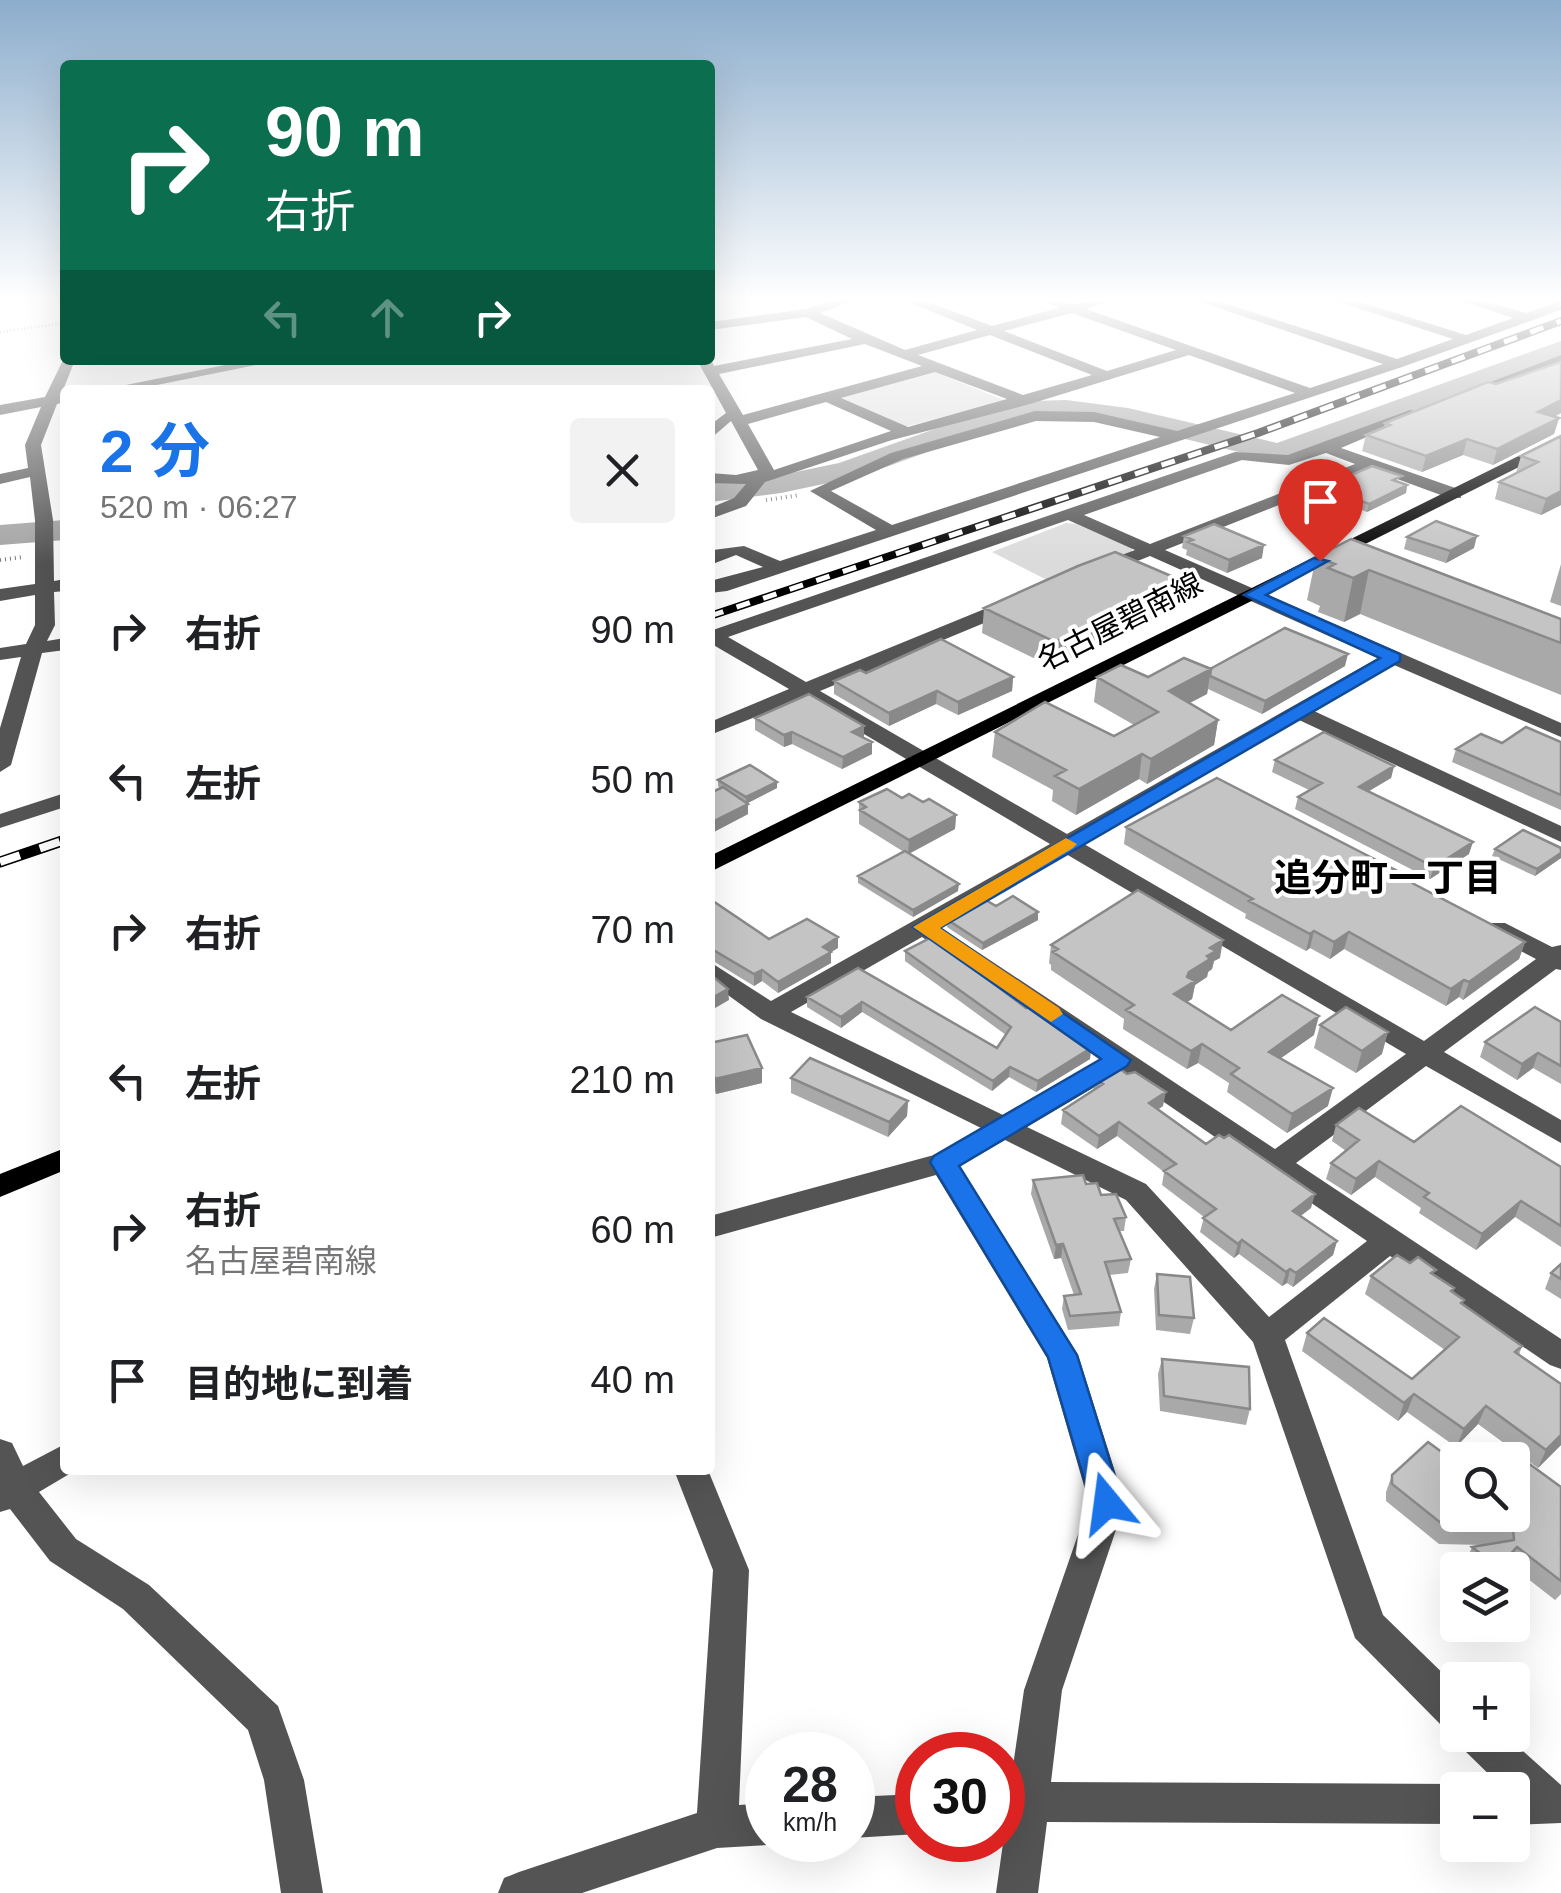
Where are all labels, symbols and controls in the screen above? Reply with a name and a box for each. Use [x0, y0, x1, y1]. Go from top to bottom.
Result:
text: 90 m [265, 93, 425, 171]
icon: right [100, 100, 230, 230]
text: 右折 [265, 186, 355, 237]
icon: left [255, 290, 310, 345]
icon: ahead [360, 290, 415, 345]
icon: right [465, 290, 520, 345]
text: 2 分 [100, 418, 210, 485]
button: close [570, 418, 675, 523]
pin [1278, 459, 1363, 562]
icon: arrive [1293, 474, 1348, 529]
text: 520 m · 06:27 [100, 489, 297, 525]
street label: 名古屋碧南線 [1032, 566, 1207, 677]
icon: right [100, 603, 155, 658]
text: 90 m [591, 609, 675, 651]
text: 右折 [185, 613, 261, 655]
icon: left [100, 753, 155, 808]
text: 50 m [591, 759, 675, 801]
text: 左折 [185, 763, 261, 805]
district label: 追分町一丁目 [1274, 857, 1502, 899]
icon: right [100, 903, 155, 958]
text: 70 m [591, 909, 675, 951]
text: 右折 [185, 913, 261, 955]
icon: left [100, 1053, 155, 1108]
text: 210 m [569, 1059, 675, 1101]
text: 左折 [185, 1063, 261, 1105]
text: 右折 [185, 1190, 261, 1232]
icon: right [100, 1203, 155, 1258]
text: 60 m [591, 1209, 675, 1251]
text: 名古屋碧南線 [185, 1243, 377, 1279]
icon: arrive [100, 1353, 155, 1408]
text: 40 m [591, 1359, 675, 1401]
text: 目的地に到着 [185, 1363, 413, 1405]
map controls [1440, 1442, 1530, 1862]
button: search [1440, 1442, 1530, 1532]
position arrow [1055, 1451, 1159, 1555]
button: layers [1440, 1552, 1530, 1642]
button: + [1440, 1662, 1530, 1752]
speed limit sign: 30 [895, 1732, 1025, 1862]
text: 28 [782, 1757, 838, 1813]
button: − [1440, 1772, 1530, 1862]
text: km/h [783, 1808, 837, 1836]

